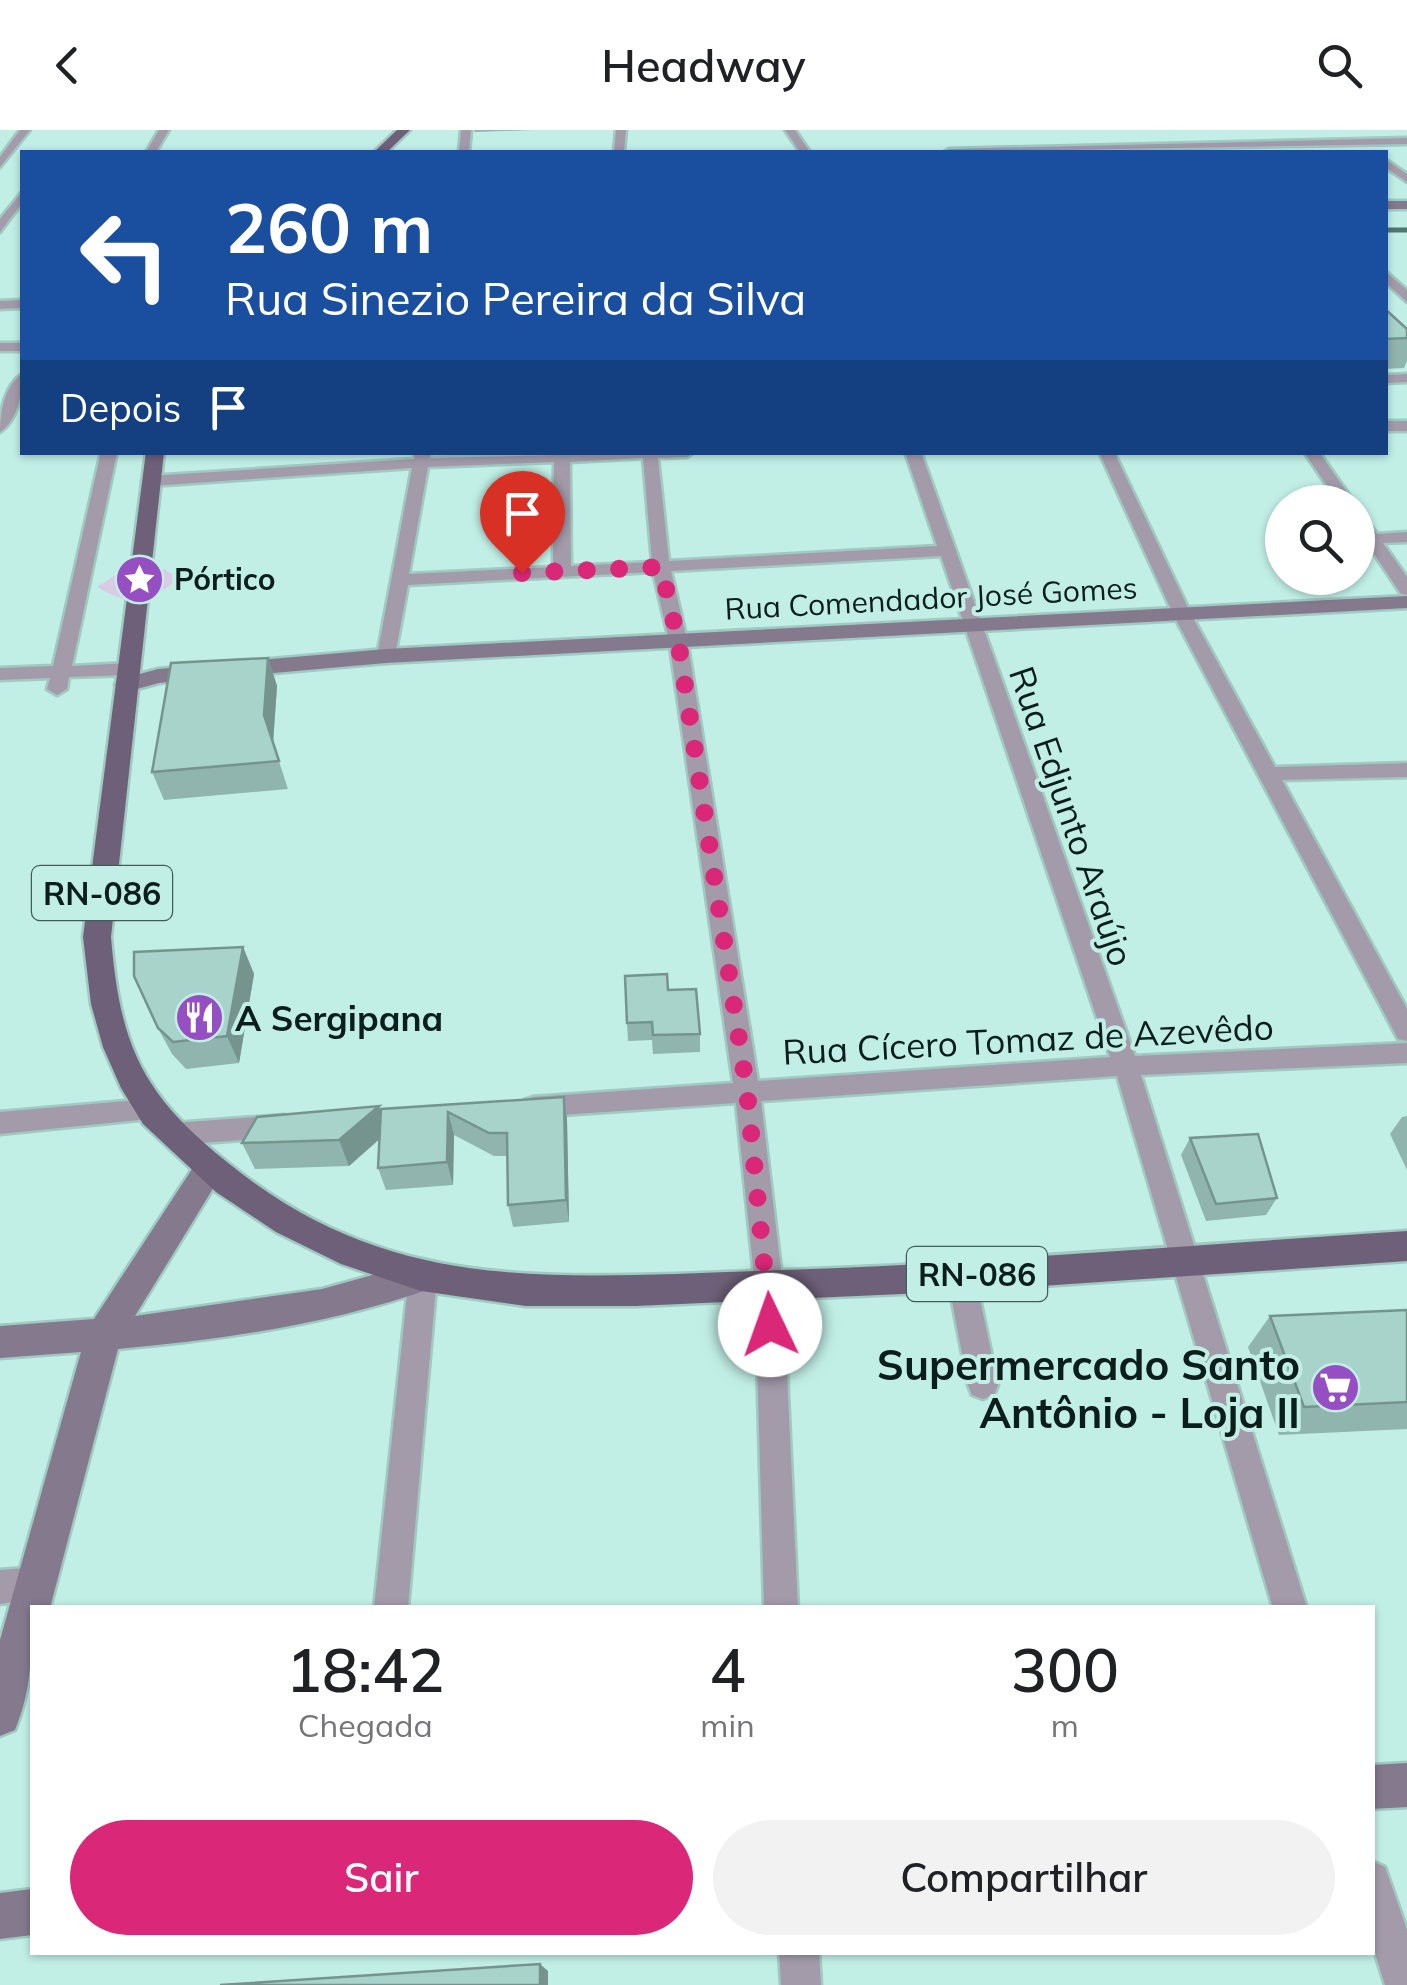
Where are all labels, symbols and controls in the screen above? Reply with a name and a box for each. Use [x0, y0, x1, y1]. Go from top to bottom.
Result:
text: Headway [601, 37, 806, 93]
icon: back [40, 38, 95, 93]
icon: search [1312, 38, 1367, 93]
text: 260 m [225, 183, 433, 271]
icon: left [60, 190, 190, 320]
text: Rua Sinezio Pereira da Silva [225, 270, 806, 326]
icon: arrive [201, 380, 256, 435]
text: Depois [60, 384, 181, 432]
pin [480, 471, 565, 574]
map controls [1265, 485, 1375, 595]
button: search [1265, 485, 1375, 595]
icon: arrive [495, 486, 550, 541]
place icon: Pórtico [113, 553, 165, 605]
place label: Pórtico [174, 560, 275, 598]
street label: Rua Comendador José Gomes [724, 568, 1138, 628]
street label: Rua Edjunto Araújo [1000, 660, 1144, 972]
road number: RN-086 [32, 866, 172, 920]
restaurant icon: A Sergipana [174, 992, 226, 1044]
place label: A Sergipana [235, 996, 443, 1040]
street label: Rua Cícero Tomaz de Azevêdo [781, 1004, 1275, 1074]
road number: RN-086 [907, 1247, 1047, 1301]
position arrow [718, 1273, 822, 1377]
place label: Supermercado Santo Antônio - Loja II [877, 1338, 1300, 1439]
supermarket icon: Supermercado Santo Antônio - Loja II [1309, 1362, 1361, 1414]
text: 18:42 [286, 1632, 444, 1707]
text: 4 [710, 1632, 746, 1707]
text: 300 [1011, 1632, 1119, 1707]
text: Chegada [298, 1705, 433, 1745]
text: min [700, 1705, 755, 1745]
text: m [1051, 1705, 1079, 1745]
button: Sair [70, 1820, 693, 1935]
button: Compartilhar [713, 1820, 1335, 1935]

